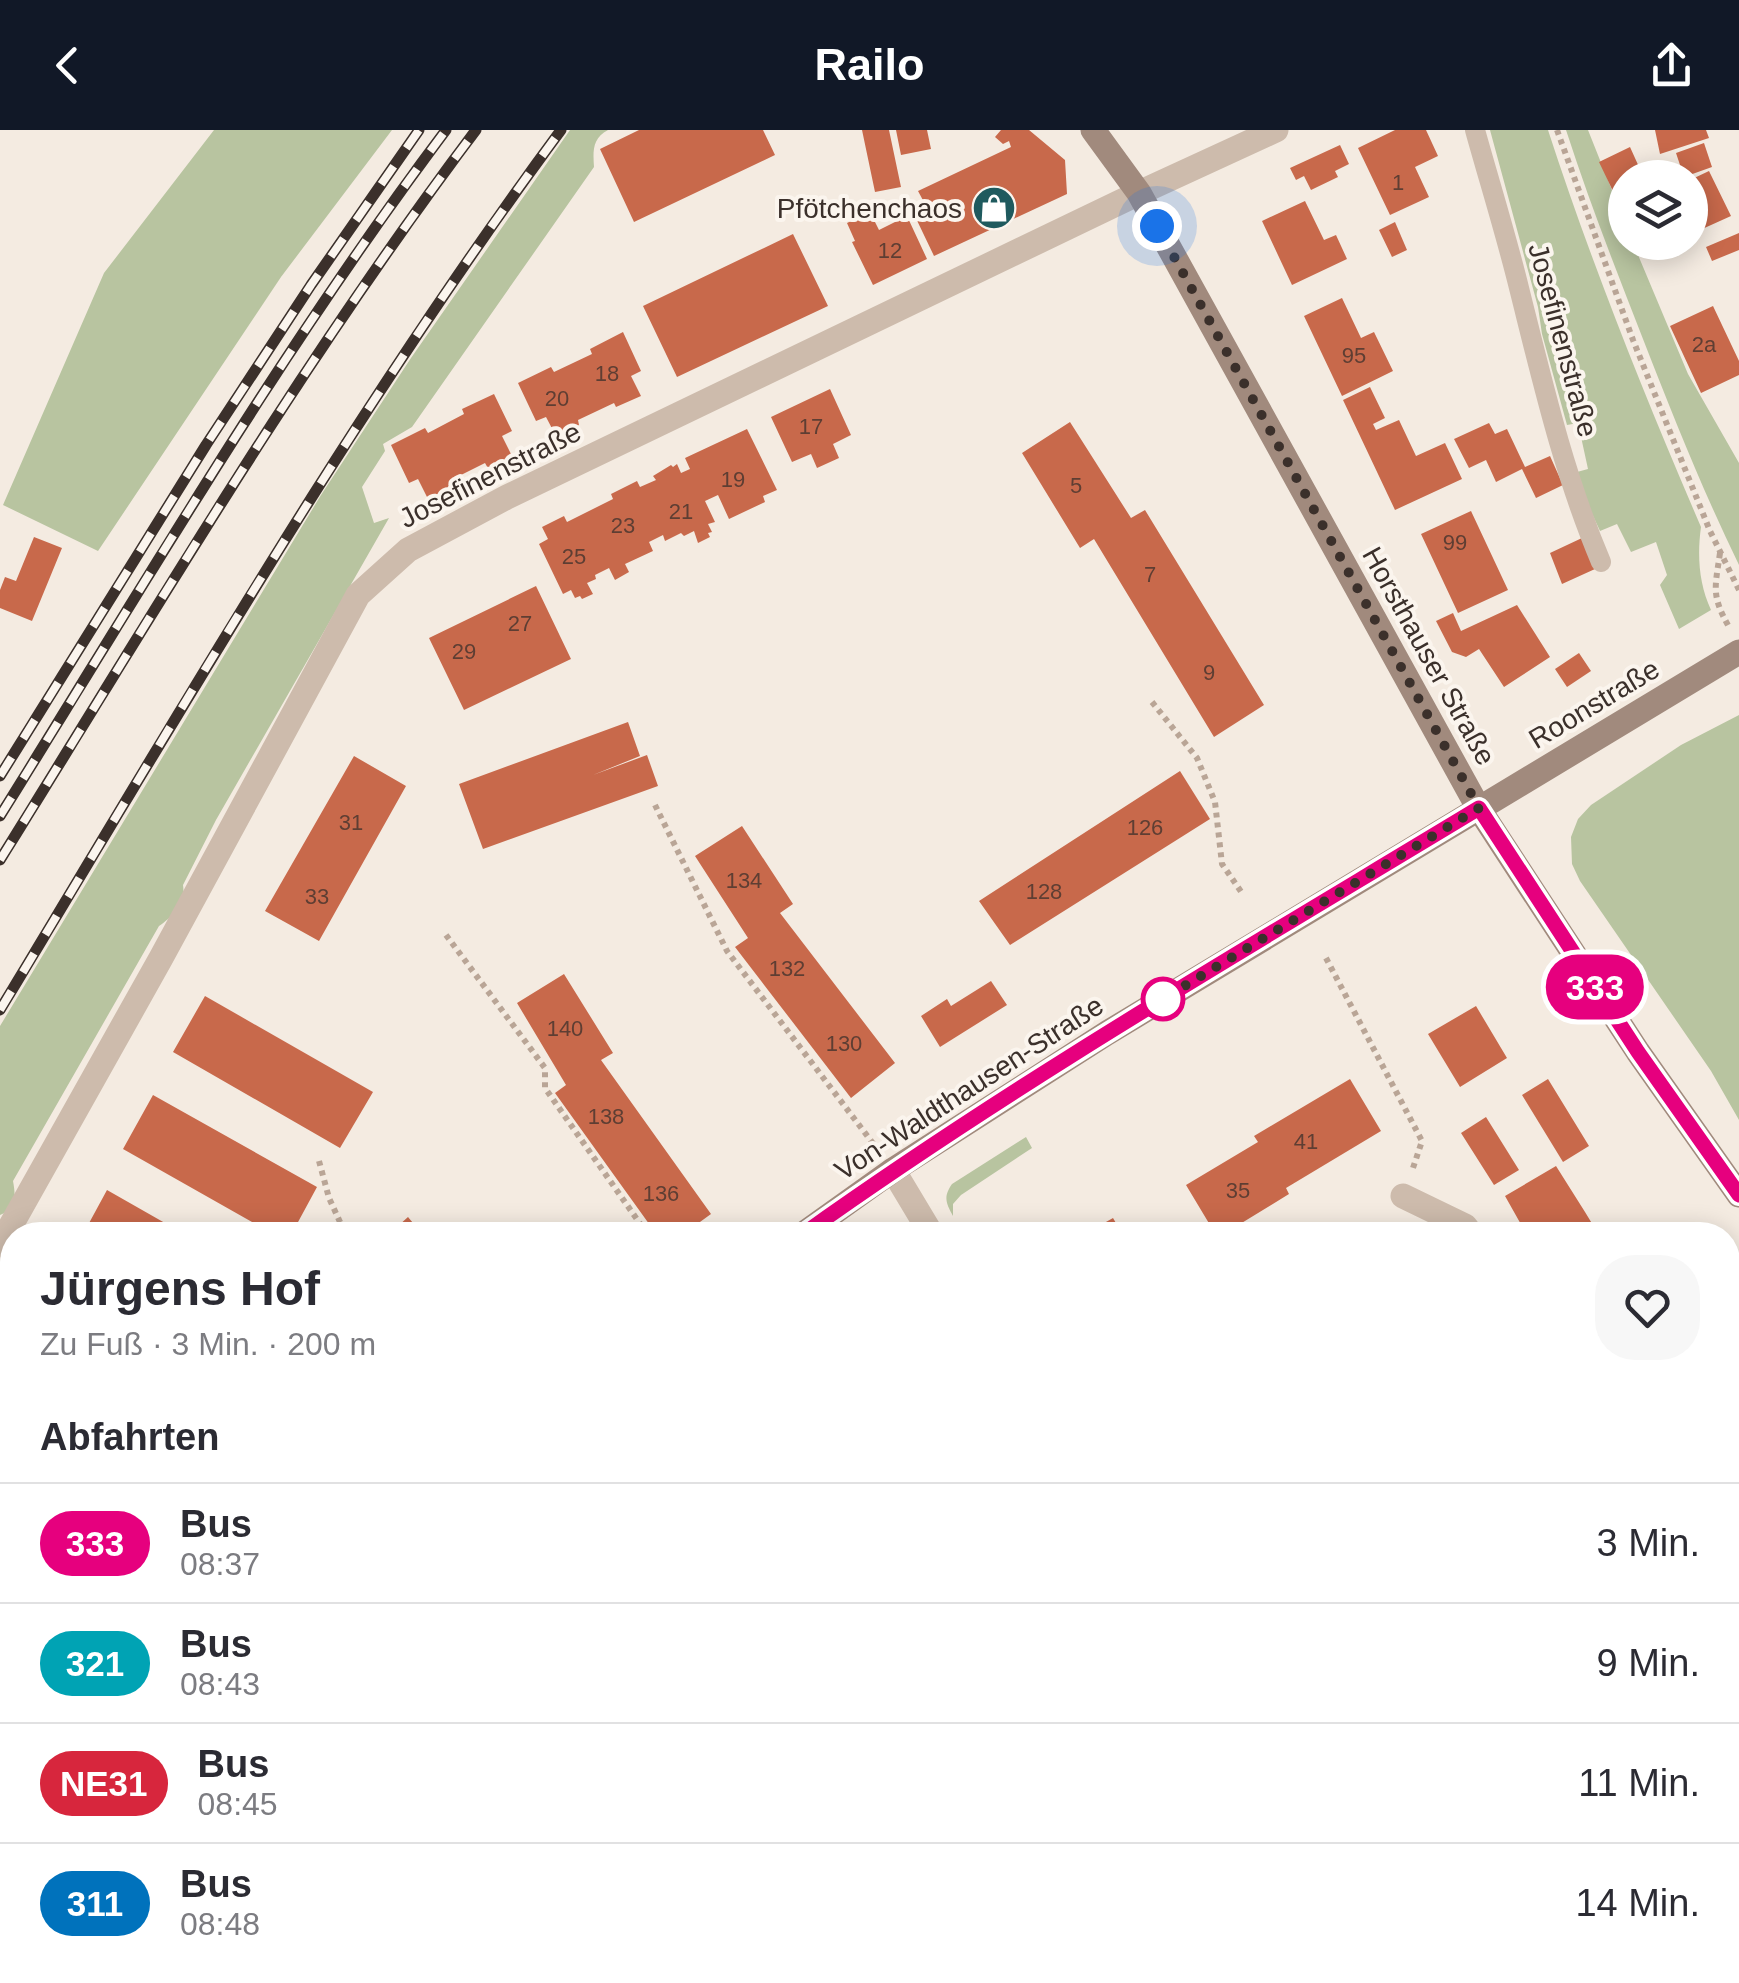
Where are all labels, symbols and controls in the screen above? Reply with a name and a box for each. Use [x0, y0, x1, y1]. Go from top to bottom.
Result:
icon: back [40, 38, 95, 93]
icon: share [1644, 38, 1699, 93]
text: Railo [814, 39, 925, 90]
map controls [1608, 160, 1708, 260]
button: layers [1608, 160, 1708, 260]
house number: 1 [1392, 170, 1404, 195]
shop icon: Pfötchenchaos [971, 185, 1017, 231]
place label: Pfötchenchaos [777, 193, 962, 224]
your location [1132, 201, 1182, 251]
house number: 12 [878, 238, 902, 263]
street label: Josefinenstraße [1522, 240, 1604, 440]
house number: 2a [1692, 332, 1717, 357]
house number: 95 [1342, 343, 1366, 368]
house number: 18 [595, 361, 619, 386]
house number: 20 [545, 386, 569, 411]
house number: 17 [799, 414, 823, 439]
street label: Josefinenstraße [394, 416, 586, 534]
house number: 19 [721, 467, 745, 492]
house number: 5 [1070, 473, 1082, 498]
house number: 21 [669, 499, 693, 524]
house number: 23 [611, 513, 635, 538]
house number: 99 [1443, 530, 1467, 555]
street label: Horsthauser Straße [1356, 542, 1502, 770]
house number: 25 [562, 544, 586, 569]
house number: 7 [1144, 562, 1156, 587]
house number: 27 [508, 611, 532, 636]
house number: 29 [452, 639, 476, 664]
street label: Roonstraße [1523, 653, 1665, 755]
house number: 9 [1203, 660, 1215, 685]
house number: 31 [339, 810, 363, 835]
house number: 126 [1127, 815, 1163, 840]
house number: 134 [726, 868, 762, 893]
house number: 128 [1026, 879, 1062, 904]
house number: 33 [305, 884, 329, 909]
line badge: 333 [1538, 954, 1652, 1020]
house number: 132 [769, 956, 805, 981]
text: 333 [1566, 968, 1624, 1007]
unlabelled marker [1142, 978, 1184, 1020]
street label: Von-Waldthausen-Straße [829, 990, 1109, 1186]
house number: 140 [547, 1016, 583, 1041]
house number: 130 [826, 1031, 862, 1056]
house number: 138 [588, 1104, 624, 1129]
house number: 41 [1294, 1129, 1318, 1154]
house number: 35 [1226, 1178, 1250, 1203]
house number: 136 [643, 1181, 679, 1206]
button: heart [1595, 1255, 1700, 1360]
text: Jürgens Hof [40, 1262, 320, 1315]
text: Zu Fuß · 3 Min. · 200 m [40, 1326, 376, 1362]
text: Abfahrten [40, 1416, 219, 1458]
text: Bus [180, 1503, 252, 1545]
text: 3 Min. [1597, 1522, 1700, 1564]
text: 333 [66, 1524, 124, 1563]
text: 08:37 [180, 1546, 260, 1582]
text: Bus [180, 1623, 252, 1665]
text: 9 Min. [1597, 1642, 1700, 1684]
text: 321 [66, 1644, 124, 1683]
text: 08:43 [180, 1666, 260, 1702]
text: Bus [198, 1743, 269, 1785]
text: 11 Min. [1578, 1762, 1700, 1804]
text: NE31 [60, 1764, 148, 1803]
text: 08:45 [198, 1786, 278, 1822]
text: Bus [180, 1863, 252, 1905]
text: 14 Min. [1575, 1882, 1700, 1924]
text: 311 [67, 1884, 123, 1923]
text: 08:48 [180, 1906, 260, 1942]

